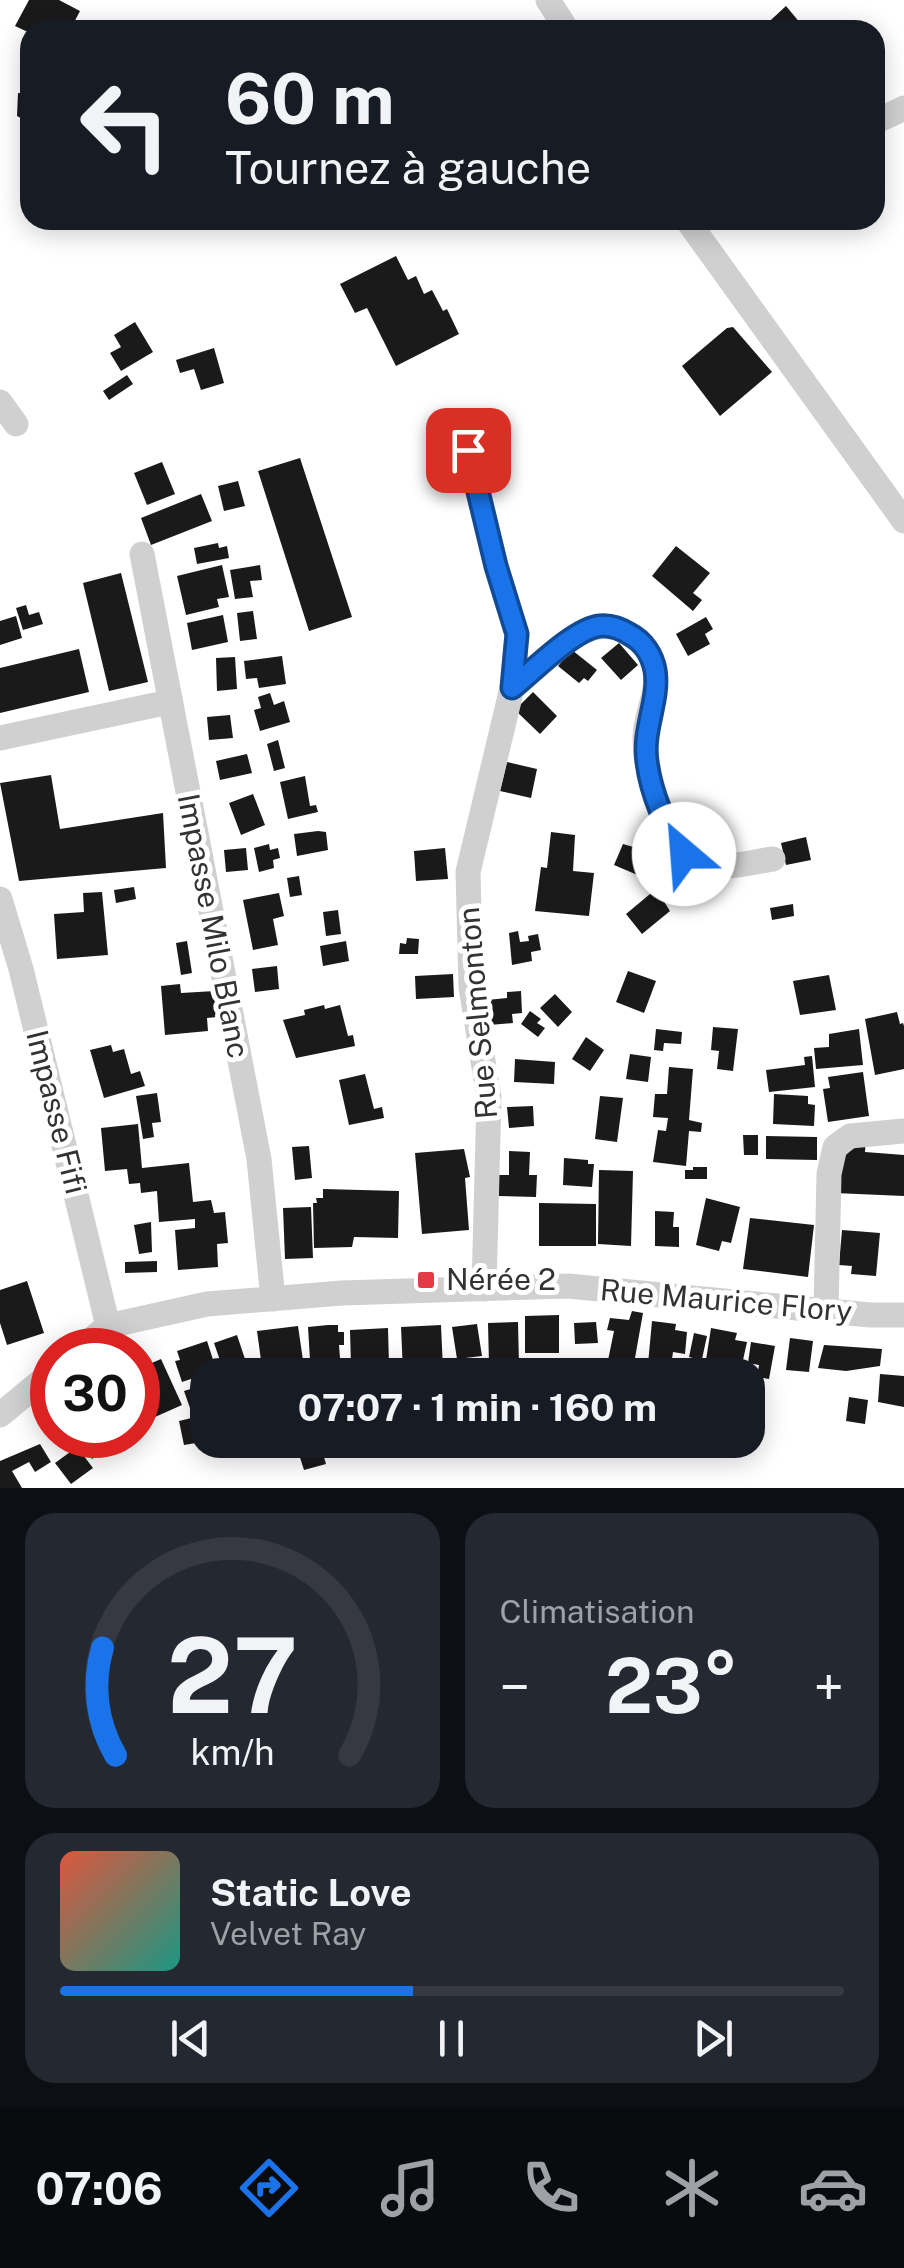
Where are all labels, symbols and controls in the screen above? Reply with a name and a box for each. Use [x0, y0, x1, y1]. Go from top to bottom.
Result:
text: 60 m [225, 57, 395, 140]
icon: left [60, 60, 190, 190]
text: Tournez à gauche [225, 141, 591, 194]
pin [426, 408, 511, 493]
icon: arrive [441, 423, 496, 478]
street label: Impasse Milo Blanc [171, 790, 257, 1061]
position arrow [632, 802, 736, 906]
street label: Rue Selmonton [450, 906, 504, 1121]
street label: Impasse Fifi [19, 1026, 95, 1197]
place label: Nérée 2 [446, 1261, 556, 1297]
marker: Nérée 2 [415, 1269, 437, 1291]
street label: Rue Maurice Flory [599, 1271, 854, 1329]
speed limit sign: 30 [30, 1328, 160, 1458]
text: 07:07 · 1 min · 160 m [298, 1385, 657, 1430]
text: Climatisation [500, 1593, 694, 1630]
text: 27 [167, 1614, 298, 1736]
text: 23° [605, 1642, 738, 1730]
text: − [500, 1655, 530, 1719]
text: + [814, 1655, 844, 1719]
text: km/h [190, 1731, 274, 1773]
text: Static Love [210, 1870, 412, 1915]
text: Velvet Ray [210, 1915, 366, 1952]
icon: previous [163, 2011, 218, 2066]
icon: pause [424, 2011, 479, 2066]
icon: next [686, 2011, 741, 2066]
icon: directions [234, 2153, 304, 2223]
icon: music [375, 2153, 445, 2223]
icon: phone [516, 2153, 586, 2223]
icon: climate [657, 2153, 727, 2223]
icon: car [798, 2153, 868, 2223]
text: 07:06 [36, 2162, 163, 2215]

